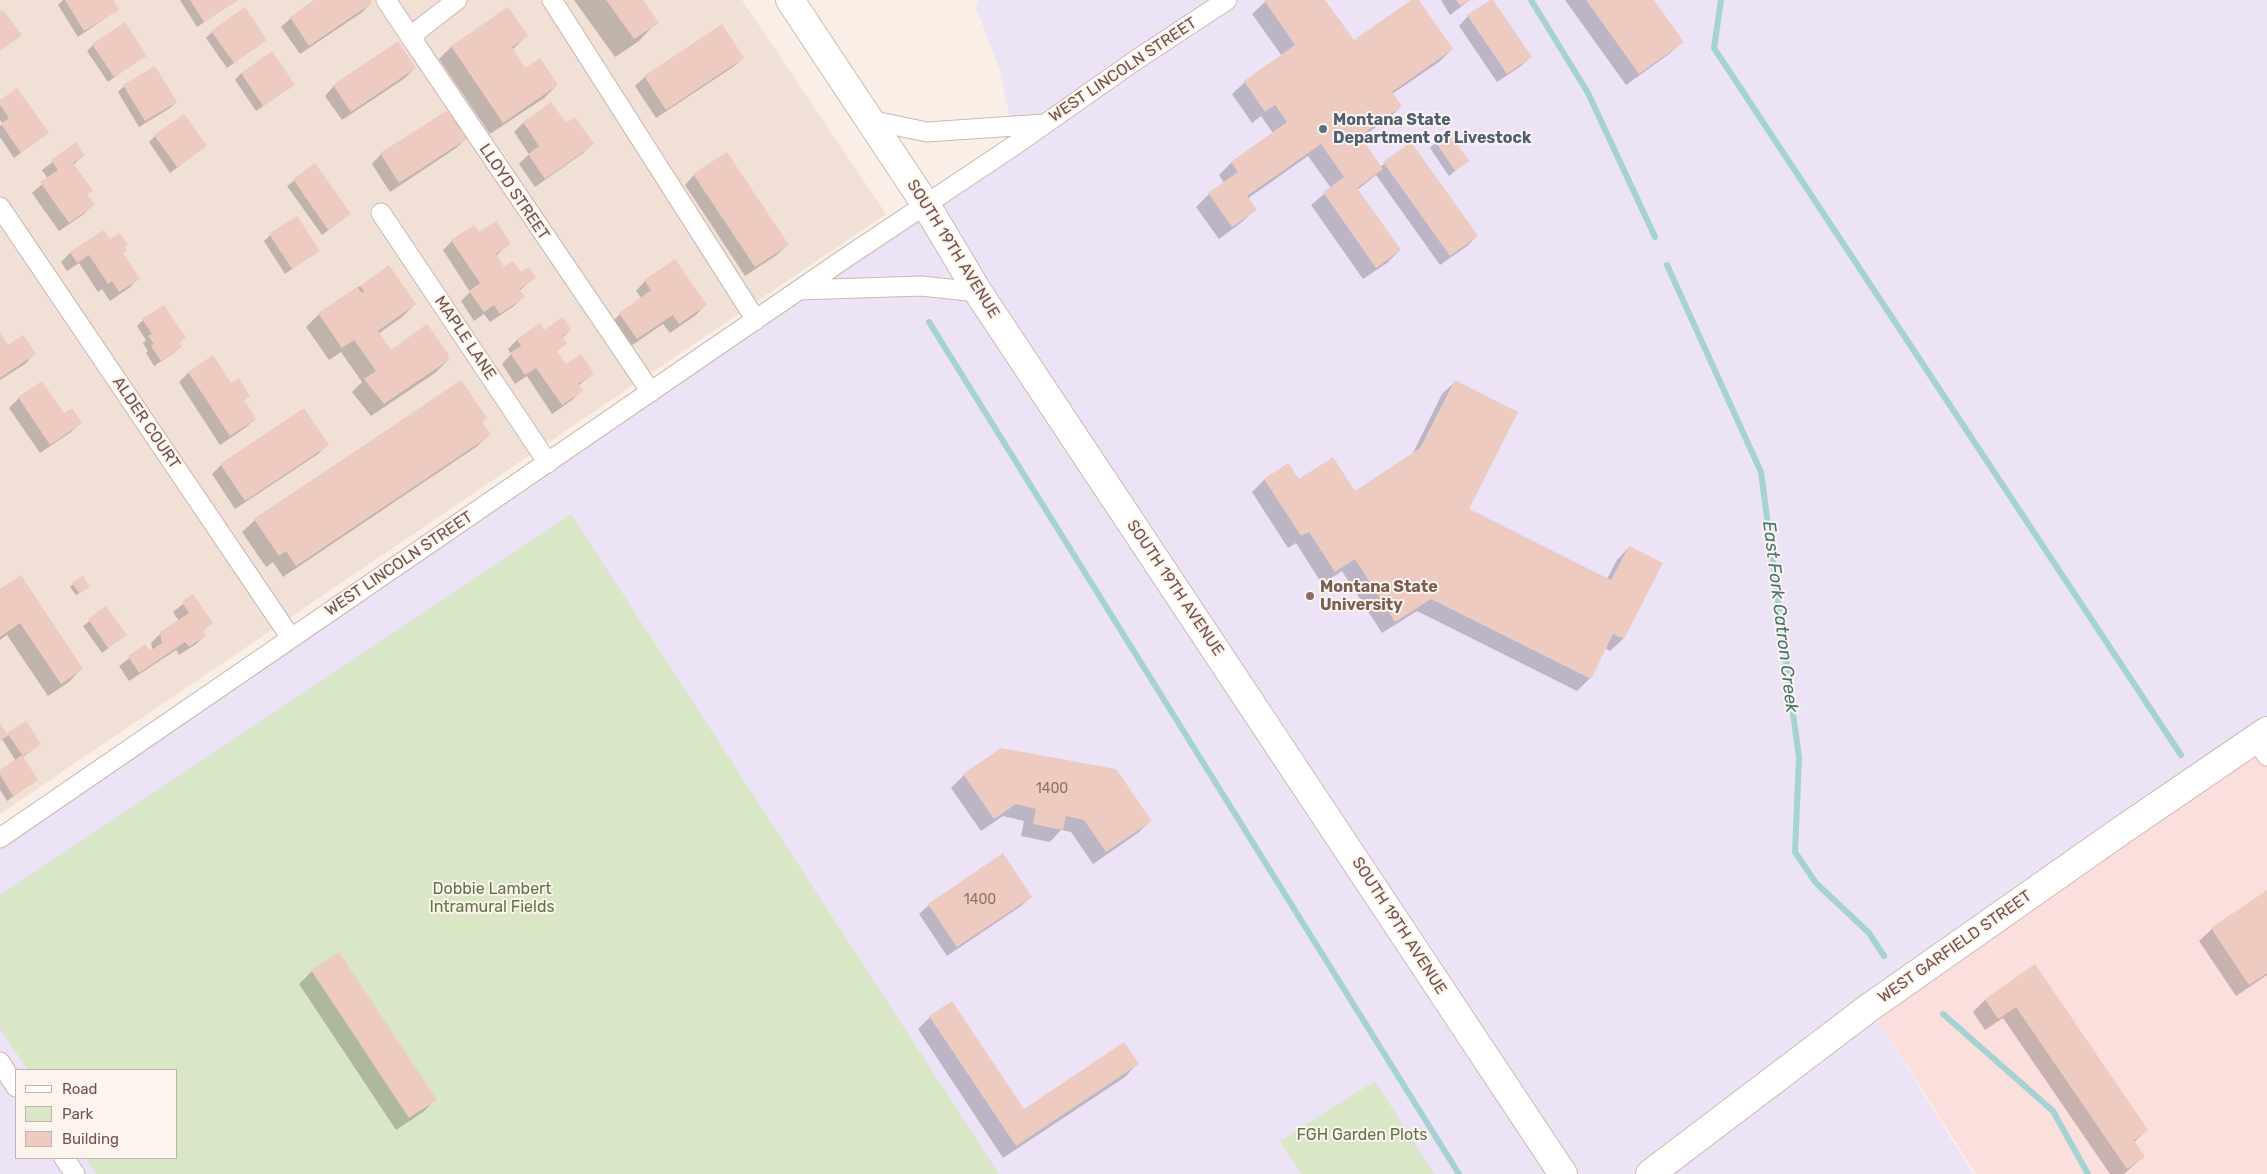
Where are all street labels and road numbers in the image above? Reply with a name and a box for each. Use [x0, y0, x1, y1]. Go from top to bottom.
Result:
street label: WEST LINCOLN STREET [1046, 13, 1200, 127]
street label: LLOYD STREET [475, 140, 553, 244]
street label: SOUTH 19TH AVENUE [903, 176, 1003, 322]
street label: MAPLE LANE [430, 292, 500, 384]
street label: ALDER COURT [108, 373, 184, 473]
street label: WEST LINCOLN STREET [322, 507, 476, 621]
street label: SOUTH 19TH AVENUE [1122, 516, 1228, 660]
street label: SOUTH 19TH AVENUE [1347, 854, 1451, 998]
street label: WEST GARFIELD STREET [1875, 887, 2035, 1007]

